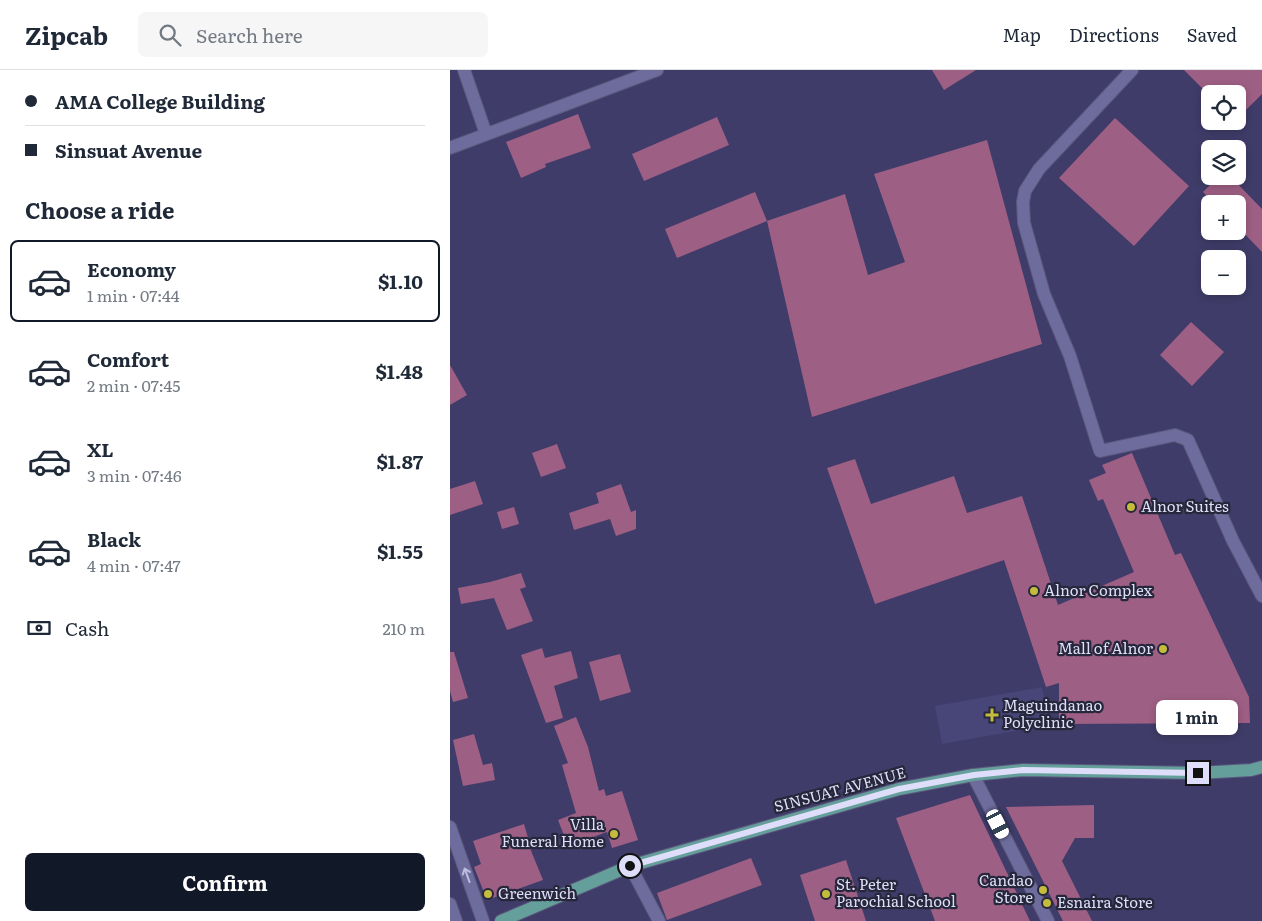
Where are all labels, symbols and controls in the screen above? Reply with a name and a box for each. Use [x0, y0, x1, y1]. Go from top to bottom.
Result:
search box [138, 12, 488, 57]
text: Zipcab [25, 17, 108, 52]
icon: search [156, 21, 184, 49]
text: Search here [196, 21, 303, 49]
text: Map [1003, 21, 1041, 48]
text: Directions [1069, 21, 1159, 48]
text: Saved [1187, 21, 1237, 48]
map controls [1201, 85, 1246, 295]
button: locate [1201, 85, 1246, 130]
text: AMA College Building [55, 87, 265, 115]
text: Sinsuat Avenue [55, 136, 202, 164]
button: layers [1201, 140, 1246, 185]
text: Choose a ride [25, 193, 174, 226]
button: + [1201, 195, 1246, 240]
button: − [1201, 250, 1246, 295]
text: Economy [87, 255, 176, 283]
icon: car [27, 259, 72, 304]
text: $1.10 [378, 267, 423, 295]
text: 1 min · 07:44 [87, 283, 180, 307]
text: Comfort [87, 345, 169, 373]
icon: car [27, 349, 72, 394]
text: $1.48 [375, 357, 423, 385]
text: 2 min · 07:45 [87, 373, 180, 397]
text: XL [87, 435, 114, 463]
icon: car [27, 439, 72, 484]
text: $1.87 [376, 447, 423, 475]
text: 3 min · 07:46 [87, 463, 182, 487]
place label: Alnor Suites [1141, 494, 1229, 517]
marker: Alnor Suites [1125, 501, 1137, 513]
text: Black [87, 525, 141, 553]
icon: car [27, 529, 72, 574]
text: $1.55 [377, 537, 423, 565]
text: 4 min · 07:47 [87, 553, 181, 577]
place label: Alnor Complex [1044, 578, 1153, 601]
marker: Alnor Complex [1028, 585, 1040, 597]
icon: cash [25, 614, 53, 642]
text: Cash [65, 614, 109, 642]
text: 210 m [382, 616, 425, 640]
place label: Mall of Alnor [1058, 636, 1153, 659]
marker: Mall of Alnor [1157, 643, 1169, 655]
place label: Maguindanao Polyclinic [1003, 693, 1103, 733]
callout: 1 min [1157, 700, 1239, 736]
text: 1 min [1176, 705, 1218, 729]
marker: Maguindanao Polyclinic [985, 708, 999, 722]
street label: SINSUAT AVENUE [771, 760, 908, 817]
route end [1187, 762, 1209, 784]
car [984, 807, 1011, 841]
place label: Villa Funeral Home [502, 812, 605, 852]
marker: Villa Funeral Home [608, 828, 620, 840]
button: Confirm [25, 853, 425, 911]
route start [619, 855, 641, 877]
one-way arrow [462, 868, 471, 883]
place label: Candao Store [979, 868, 1033, 908]
place label: St. Peter Parochial School [836, 872, 956, 912]
place label: Greenwich [498, 881, 576, 904]
marker: Candao Store [1037, 884, 1049, 896]
marker: Greenwich [482, 888, 494, 900]
marker: St. Peter Parochial School [820, 888, 832, 900]
place label: Esnaira Store [1057, 890, 1153, 913]
marker: Esnaira Store [1041, 897, 1053, 909]

